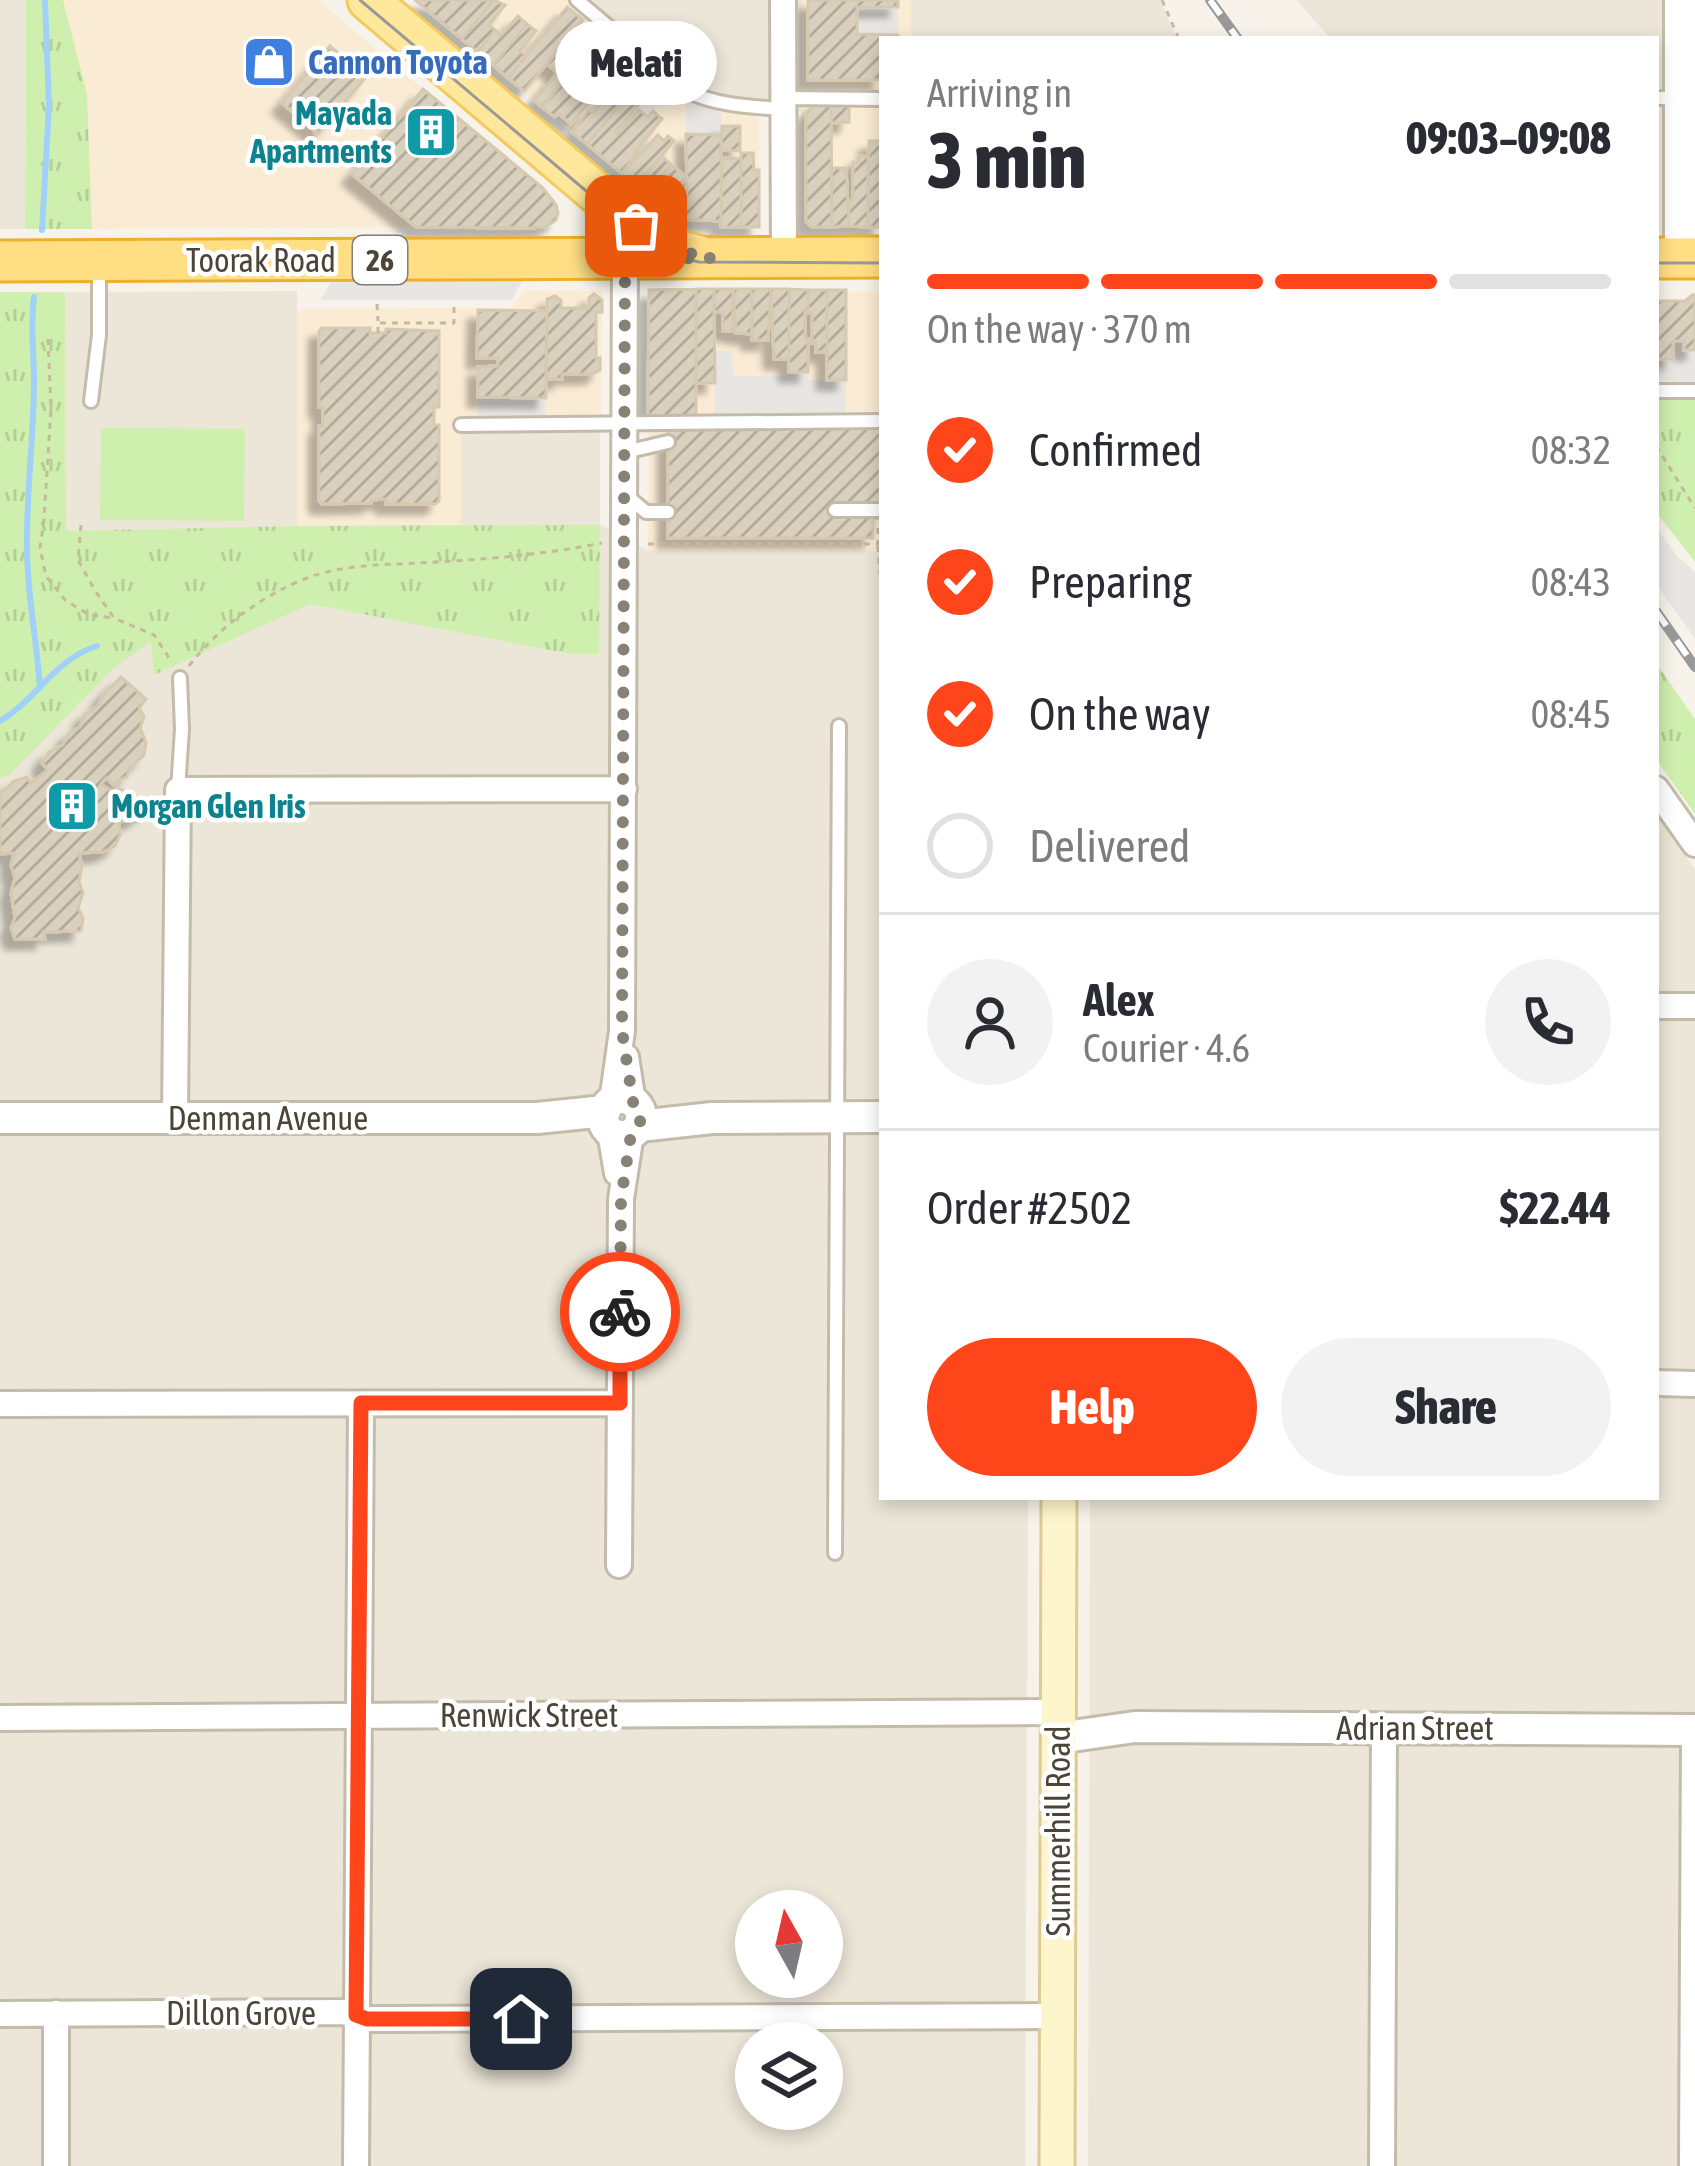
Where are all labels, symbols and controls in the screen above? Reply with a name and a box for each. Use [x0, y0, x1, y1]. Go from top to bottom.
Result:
callout: Melati [555, 22, 717, 106]
shop icon: Cannon Toyota [241, 34, 297, 90]
text: Melati [590, 41, 682, 85]
place label: Cannon Toyota [308, 43, 488, 81]
text: Arriving in [927, 71, 1072, 115]
place label: Mayada Apartments [249, 94, 392, 170]
building icon: Mayada Apartments [403, 104, 459, 160]
text: 09:03–09:08 [1406, 112, 1611, 164]
text: 3 min [927, 115, 1086, 205]
pin [585, 175, 687, 277]
icon: bag [603, 193, 669, 259]
road number: 26 [353, 236, 407, 284]
street label: Toorak Road [186, 241, 336, 279]
text: On the way · 370 m [927, 307, 1192, 351]
icon: check [927, 417, 993, 483]
text: Confirmed [1029, 424, 1202, 476]
text: 08:32 [1531, 428, 1611, 472]
icon: check [927, 549, 993, 615]
text: Preparing [1029, 556, 1192, 608]
text: 08:43 [1531, 560, 1611, 604]
icon: check [927, 681, 993, 747]
text: On the way [1029, 688, 1211, 740]
text: 08:45 [1531, 692, 1611, 736]
building icon: Morgan Glen Iris [44, 778, 100, 834]
place label: Morgan Glen Iris [111, 787, 306, 825]
text: Delivered [1029, 820, 1190, 872]
button: person [927, 959, 1053, 1085]
button: phone [1485, 959, 1611, 1085]
text: Alex [1083, 974, 1155, 1026]
text: Courier · 4.6 [1083, 1026, 1250, 1070]
street label: Denman Avenue [168, 1099, 368, 1137]
text: Order #2502 [927, 1182, 1132, 1234]
text: $22.44 [1499, 1182, 1611, 1234]
courier [560, 1252, 680, 1372]
icon: bike [587, 1279, 653, 1345]
button: Help [927, 1338, 1257, 1476]
button: Share [1281, 1338, 1611, 1476]
street label: Renwick Street [440, 1696, 618, 1734]
street label: Adrian Street [1336, 1709, 1494, 1747]
street label: Summerhill Road [1039, 1726, 1077, 1936]
north arrow [735, 1890, 843, 1998]
map controls [735, 1890, 843, 2130]
pin [470, 1968, 572, 2070]
icon: home [488, 1986, 554, 2052]
street label: Dillon Grove [166, 1994, 316, 2032]
button: layers [735, 2022, 843, 2130]

